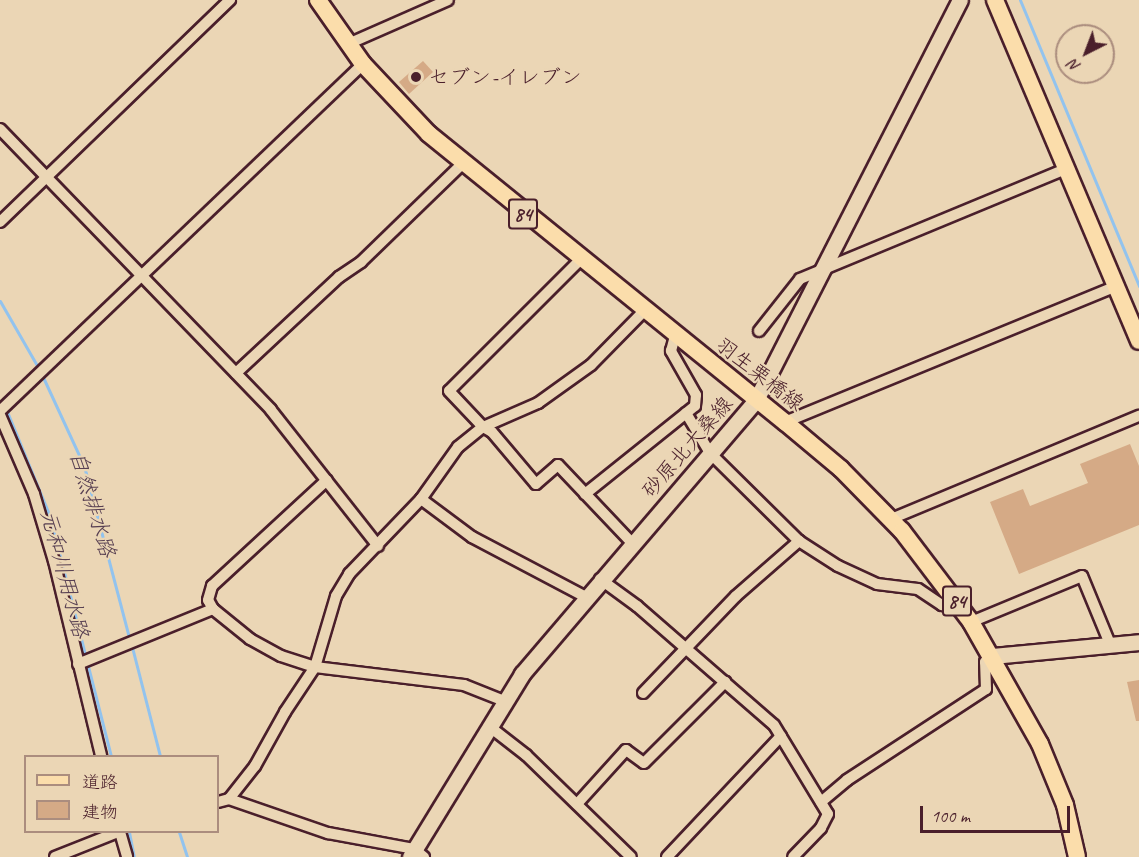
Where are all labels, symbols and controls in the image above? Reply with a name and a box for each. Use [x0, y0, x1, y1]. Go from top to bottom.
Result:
north arrow [1055, 24, 1115, 84]
text: N [1064, 55, 1085, 77]
place label: セブン-イレブン [428, 64, 582, 90]
marker: セブン-イレブン [409, 70, 423, 84]
road number: 84 [508, 197, 538, 231]
street label: 羽生栗橋線 [711, 332, 809, 416]
street label: 砂原北大桑線 [636, 391, 738, 503]
water label: 自然排水路 [63, 448, 121, 560]
water label: 元和川用水路 [34, 507, 94, 641]
road number: 84 [942, 584, 972, 618]
legend [24, 755, 219, 833]
text: 道路 [82, 771, 118, 793]
scale bar [923, 794, 1073, 832]
text: 建物 [82, 801, 118, 823]
text: 100 m [931, 805, 970, 827]

